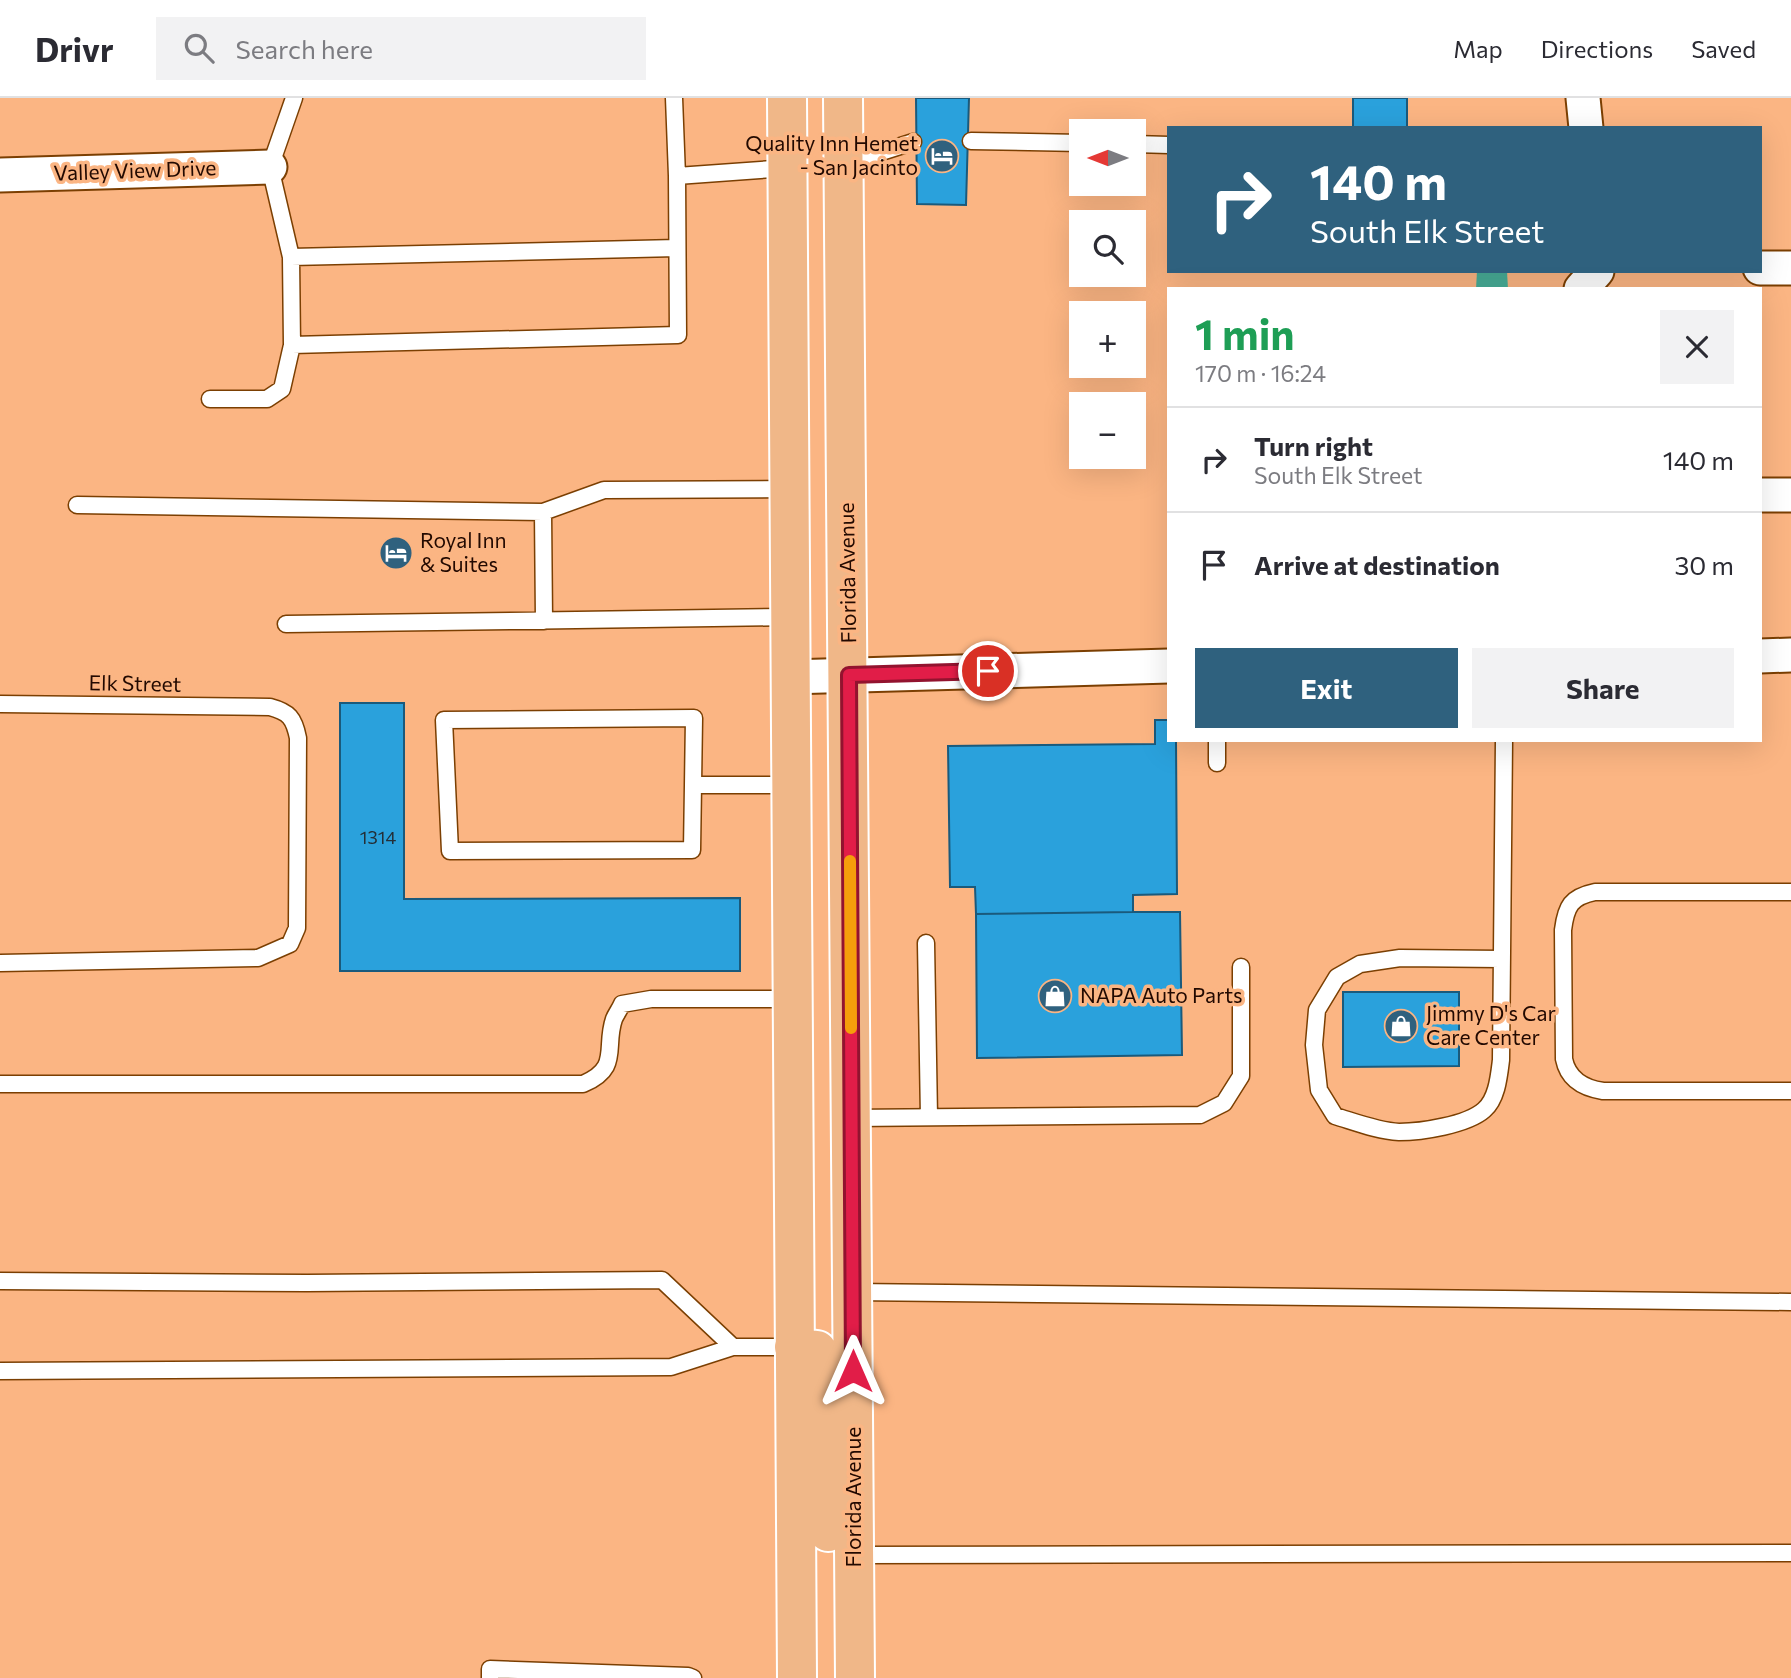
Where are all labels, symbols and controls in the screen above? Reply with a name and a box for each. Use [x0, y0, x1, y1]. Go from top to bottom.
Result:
search box [156, 17, 646, 80]
text: Drivr [35, 28, 114, 69]
icon: search [180, 29, 218, 67]
text: Search here [236, 33, 373, 64]
text: Map [1453, 34, 1503, 63]
text: Directions [1541, 34, 1653, 63]
text: Saved [1691, 34, 1756, 63]
north arrow [1069, 119, 1146, 196]
map controls [1069, 119, 1146, 469]
place label: Quality Inn Hemet - San Jacinto [745, 130, 918, 179]
hotel icon: Quality Inn Hemet - San Jacinto [923, 137, 961, 175]
text: 140 m [1310, 150, 1447, 210]
street label: Valley View Drive [53, 154, 217, 185]
icon: right [1195, 154, 1286, 245]
button: search [1069, 210, 1146, 287]
text: South Elk Street [1310, 210, 1544, 250]
button: + [1069, 301, 1146, 378]
text: 1 min [1195, 307, 1295, 359]
button: close [1660, 310, 1734, 384]
text: 170 m · 16:24 [1195, 359, 1326, 387]
button: − [1069, 392, 1146, 469]
text: Turn right [1254, 430, 1373, 461]
icon: right [1195, 441, 1233, 479]
text: 140 m [1663, 444, 1734, 475]
text: South Elk Street [1254, 461, 1422, 489]
street label: Florida Avenue [833, 502, 860, 644]
place label: Royal Inn & Suites [420, 527, 507, 576]
hotel icon: Royal Inn & Suites [377, 534, 415, 572]
icon: arrive [1195, 546, 1233, 584]
text: Arrive at destination [1254, 549, 1500, 580]
text: 30 m [1675, 549, 1734, 580]
pin [958, 641, 1018, 701]
button: Exit [1195, 648, 1458, 728]
button: Share [1472, 648, 1734, 728]
icon: arrive [969, 652, 1007, 690]
street label: Elk Street [89, 669, 182, 696]
house number: 1314 [360, 826, 396, 848]
shop icon: NAPA Auto Parts [1036, 977, 1074, 1015]
place label: NAPA Auto Parts [1080, 982, 1243, 1007]
place label: Jimmy D's Car Care Center [1426, 1000, 1556, 1049]
shop icon: Jimmy D's Car Care Center [1382, 1007, 1420, 1045]
position arrow [816, 1334, 890, 1408]
street label: Florida Avenue [840, 1427, 865, 1567]

